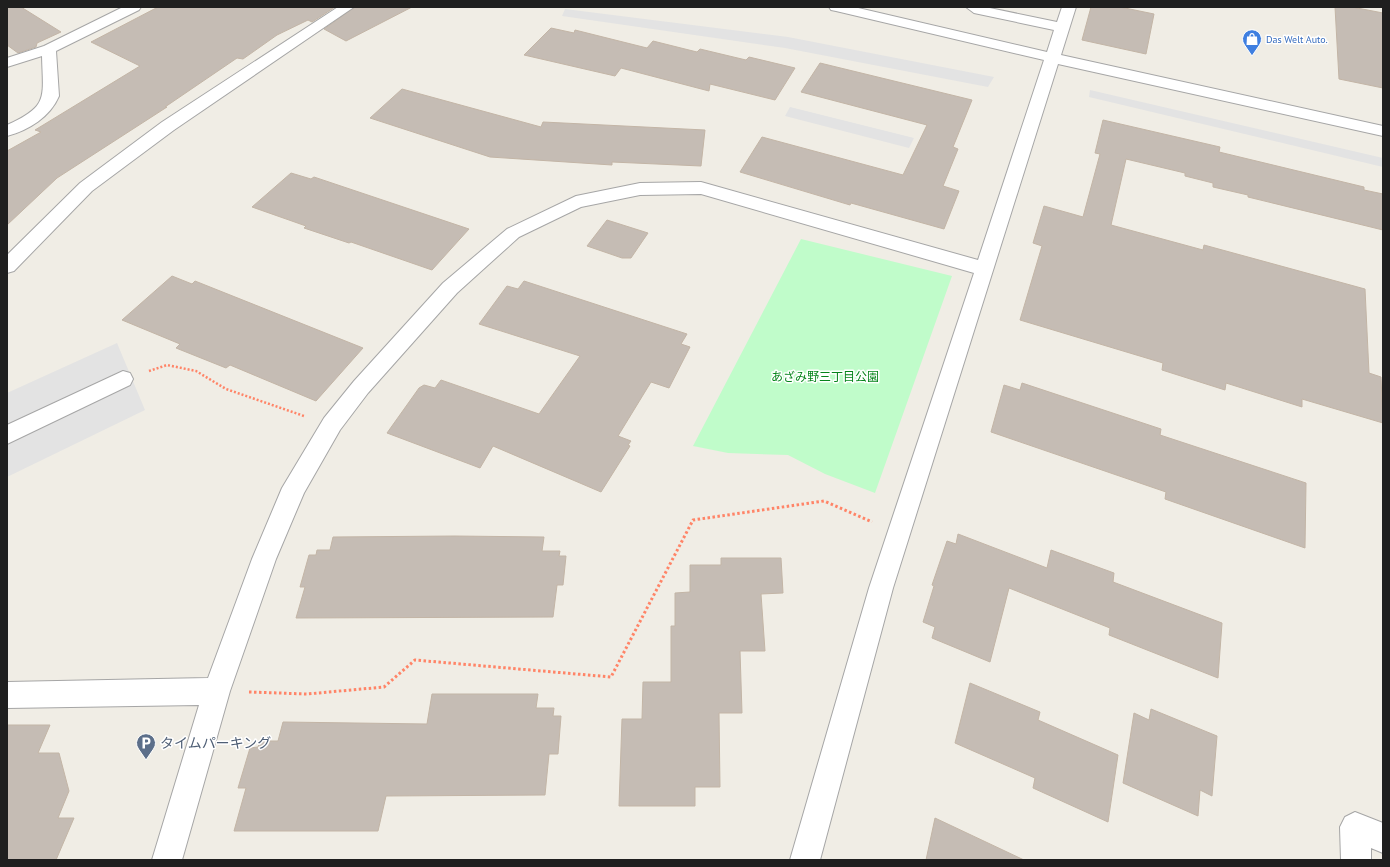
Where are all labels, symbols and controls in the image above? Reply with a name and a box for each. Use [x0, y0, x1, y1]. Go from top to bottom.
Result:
shop icon: Das Welt Auto. [1241, 28, 1263, 56]
place label: Das Welt Auto. [1266, 33, 1328, 46]
park label: あざみ野三丁目公園 [771, 369, 879, 384]
parking icon: タイムパーキング [135, 732, 157, 760]
place label: タイムパーキング [160, 734, 271, 752]

